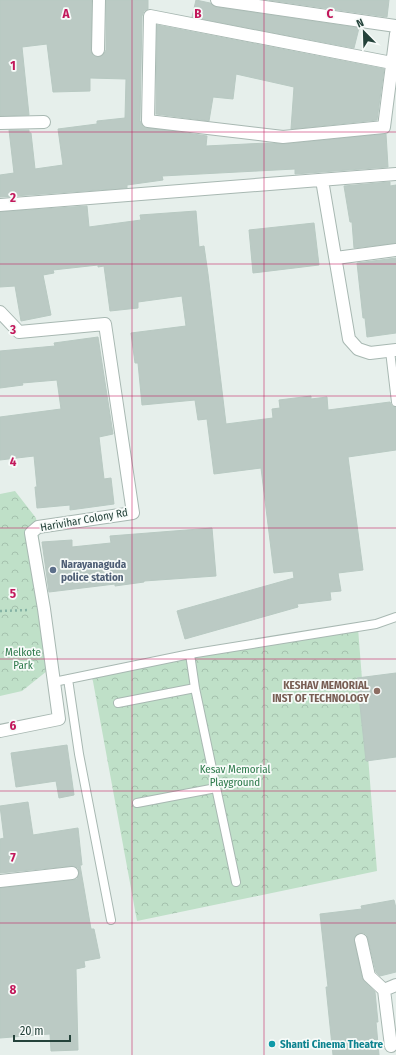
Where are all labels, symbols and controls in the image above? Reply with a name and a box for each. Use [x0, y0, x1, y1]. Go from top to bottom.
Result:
text: A [61, 6, 70, 21]
text: B [194, 6, 202, 21]
text: C [327, 6, 334, 21]
north arrow [344, 12, 384, 52]
text: N [355, 16, 366, 31]
text: 1 [10, 58, 16, 73]
text: 2 [9, 190, 16, 205]
text: 3 [9, 322, 16, 337]
text: 4 [10, 454, 17, 469]
street label: Harivihar Colony Rd [39, 506, 129, 534]
place label: Narayanaguda police station [61, 558, 127, 584]
marker: Narayanaguda police station [48, 565, 58, 575]
text: 5 [10, 586, 16, 601]
park label: Melkote Park [5, 646, 41, 672]
place label: KESHAV MEMORIAL INST OF TECHNOLOGY [272, 679, 370, 705]
marker: KESHAV MEMORIAL INST OF TECHNOLOGY [372, 686, 382, 696]
text: 6 [10, 718, 17, 733]
park label: Kesav Memorial Playground [200, 763, 270, 789]
text: 7 [10, 850, 16, 865]
text: 8 [10, 982, 17, 997]
scale bar [14, 1017, 70, 1043]
text: 20 m [20, 1024, 44, 1038]
place label: Shanti Cinema Theatre [280, 1038, 384, 1051]
marker: Shanti Cinema Theatre [267, 1039, 277, 1049]

